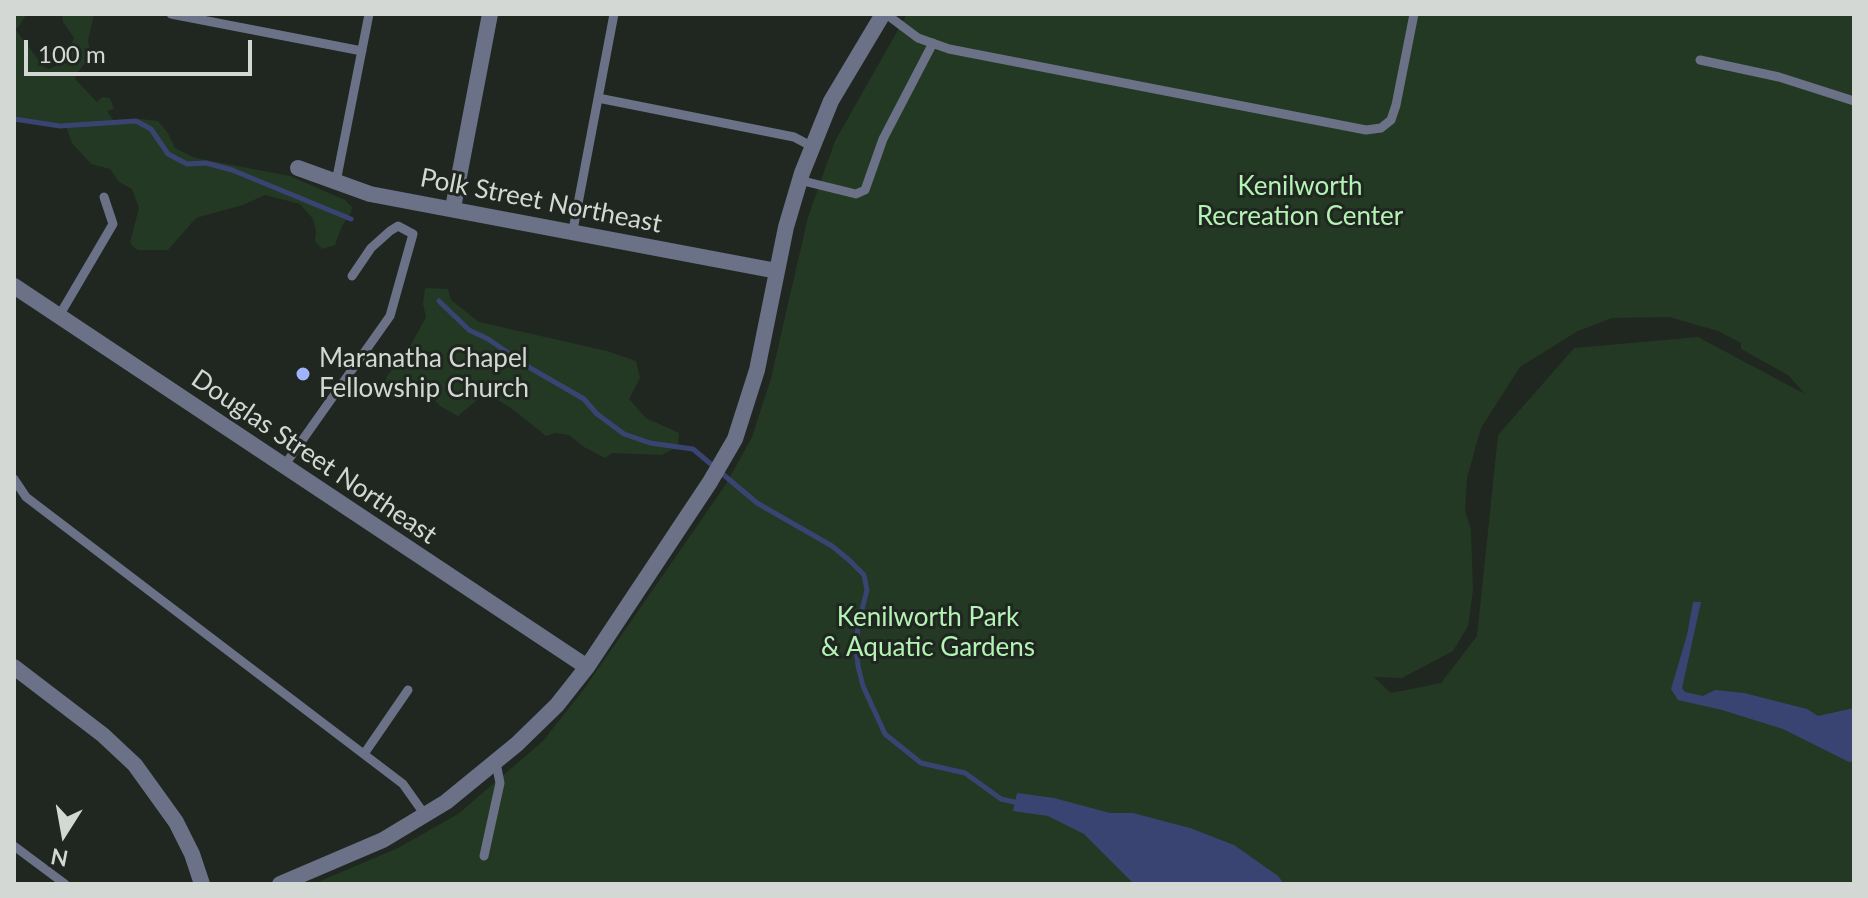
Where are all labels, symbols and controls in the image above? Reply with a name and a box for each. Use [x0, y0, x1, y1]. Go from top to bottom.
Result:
scale bar [28, 24, 256, 74]
text: 100 m [38, 39, 106, 68]
street label: Polk Street Northeast [418, 162, 664, 240]
park label: Kenilworth Recreation Center [1197, 171, 1403, 232]
place label: Maranatha Chapel Fellowship Church [319, 343, 529, 404]
street label: Douglas Street Northeast [185, 363, 443, 551]
marker: Maranatha Chapel Fellowship Church [294, 365, 312, 383]
park label: Kenilworth Park & Aquatic Gardens [821, 602, 1035, 664]
north arrow [24, 794, 104, 874]
text: N [48, 843, 70, 873]

